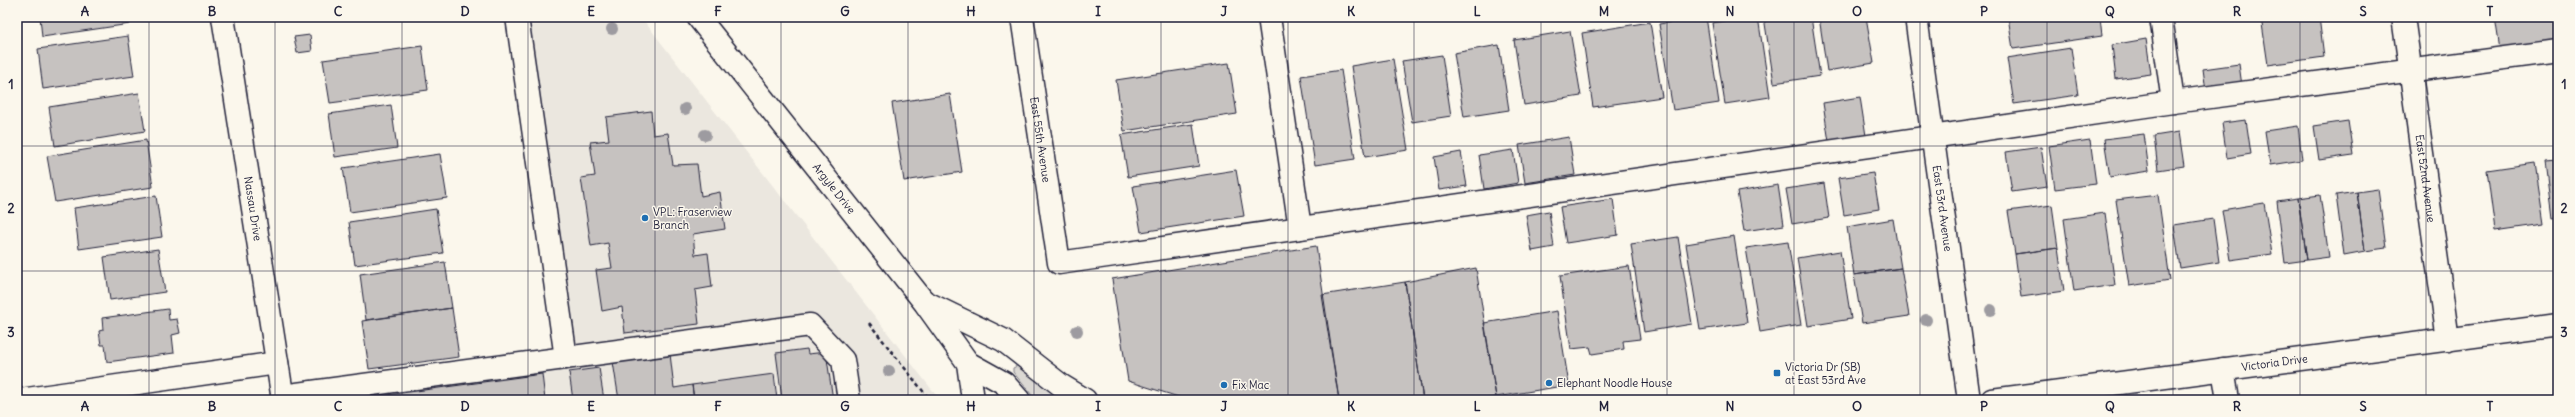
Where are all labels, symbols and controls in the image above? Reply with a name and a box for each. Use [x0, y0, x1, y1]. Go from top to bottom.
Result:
text: A [81, 3, 90, 20]
text: B [208, 3, 217, 20]
text: C [334, 3, 343, 20]
text: D [460, 3, 470, 20]
text: E [587, 3, 595, 20]
text: F [714, 3, 722, 20]
text: G [840, 3, 850, 20]
text: H [966, 3, 976, 20]
text: I [1095, 3, 1101, 20]
text: J [1221, 3, 1228, 20]
text: K [1347, 3, 1356, 20]
text: L [1473, 3, 1481, 20]
text: M [1599, 3, 1609, 20]
text: N [1726, 3, 1734, 20]
text: O [1852, 3, 1862, 20]
text: P [1980, 3, 1988, 20]
text: Q [2105, 3, 2115, 20]
text: R [2233, 3, 2242, 20]
text: S [2359, 3, 2367, 20]
text: T [2487, 3, 2494, 20]
text: 1 [8, 76, 14, 93]
text: 1 [2561, 76, 2567, 93]
street label: East 55th Avenue [1027, 96, 1054, 183]
street label: East 52nd Avenue [2412, 134, 2439, 223]
street label: Argyle Drive [810, 160, 859, 217]
street label: East 53rd Avenue [1930, 164, 1955, 252]
street label: Nassau Drive [241, 175, 265, 242]
text: 2 [7, 200, 15, 217]
text: 2 [2560, 200, 2568, 217]
place label: VPL: Fraserview Branch [653, 205, 732, 232]
marker: VPL: Fraserview Branch [640, 213, 650, 223]
text: 3 [7, 324, 15, 341]
text: 3 [2560, 324, 2568, 341]
street label: Victoria Drive [2241, 351, 2309, 374]
place label: Victoria Dr (SB) at East 53rd Ave [1785, 360, 1866, 387]
marker: Victoria Dr (SB) at East 53rd Ave [1772, 368, 1782, 378]
place label: Elephant Noodle House [1557, 376, 1672, 390]
place label: Fix Mac [1232, 378, 1270, 392]
marker: Elephant Noodle House [1544, 378, 1554, 388]
marker: Fix Mac [1219, 380, 1229, 390]
text: A [81, 398, 90, 415]
text: B [208, 398, 217, 415]
text: C [334, 398, 343, 415]
text: D [460, 398, 470, 415]
text: E [587, 398, 595, 415]
text: F [714, 398, 722, 415]
text: G [840, 398, 850, 415]
text: H [966, 398, 976, 415]
text: I [1095, 398, 1101, 415]
text: J [1221, 398, 1228, 415]
text: K [1347, 398, 1356, 415]
text: L [1473, 398, 1481, 415]
text: M [1599, 398, 1609, 415]
text: N [1726, 398, 1734, 415]
text: O [1852, 398, 1862, 415]
text: P [1980, 398, 1988, 415]
text: Q [2105, 398, 2115, 415]
text: R [2233, 398, 2242, 415]
text: S [2359, 398, 2367, 415]
text: T [2487, 398, 2494, 415]

